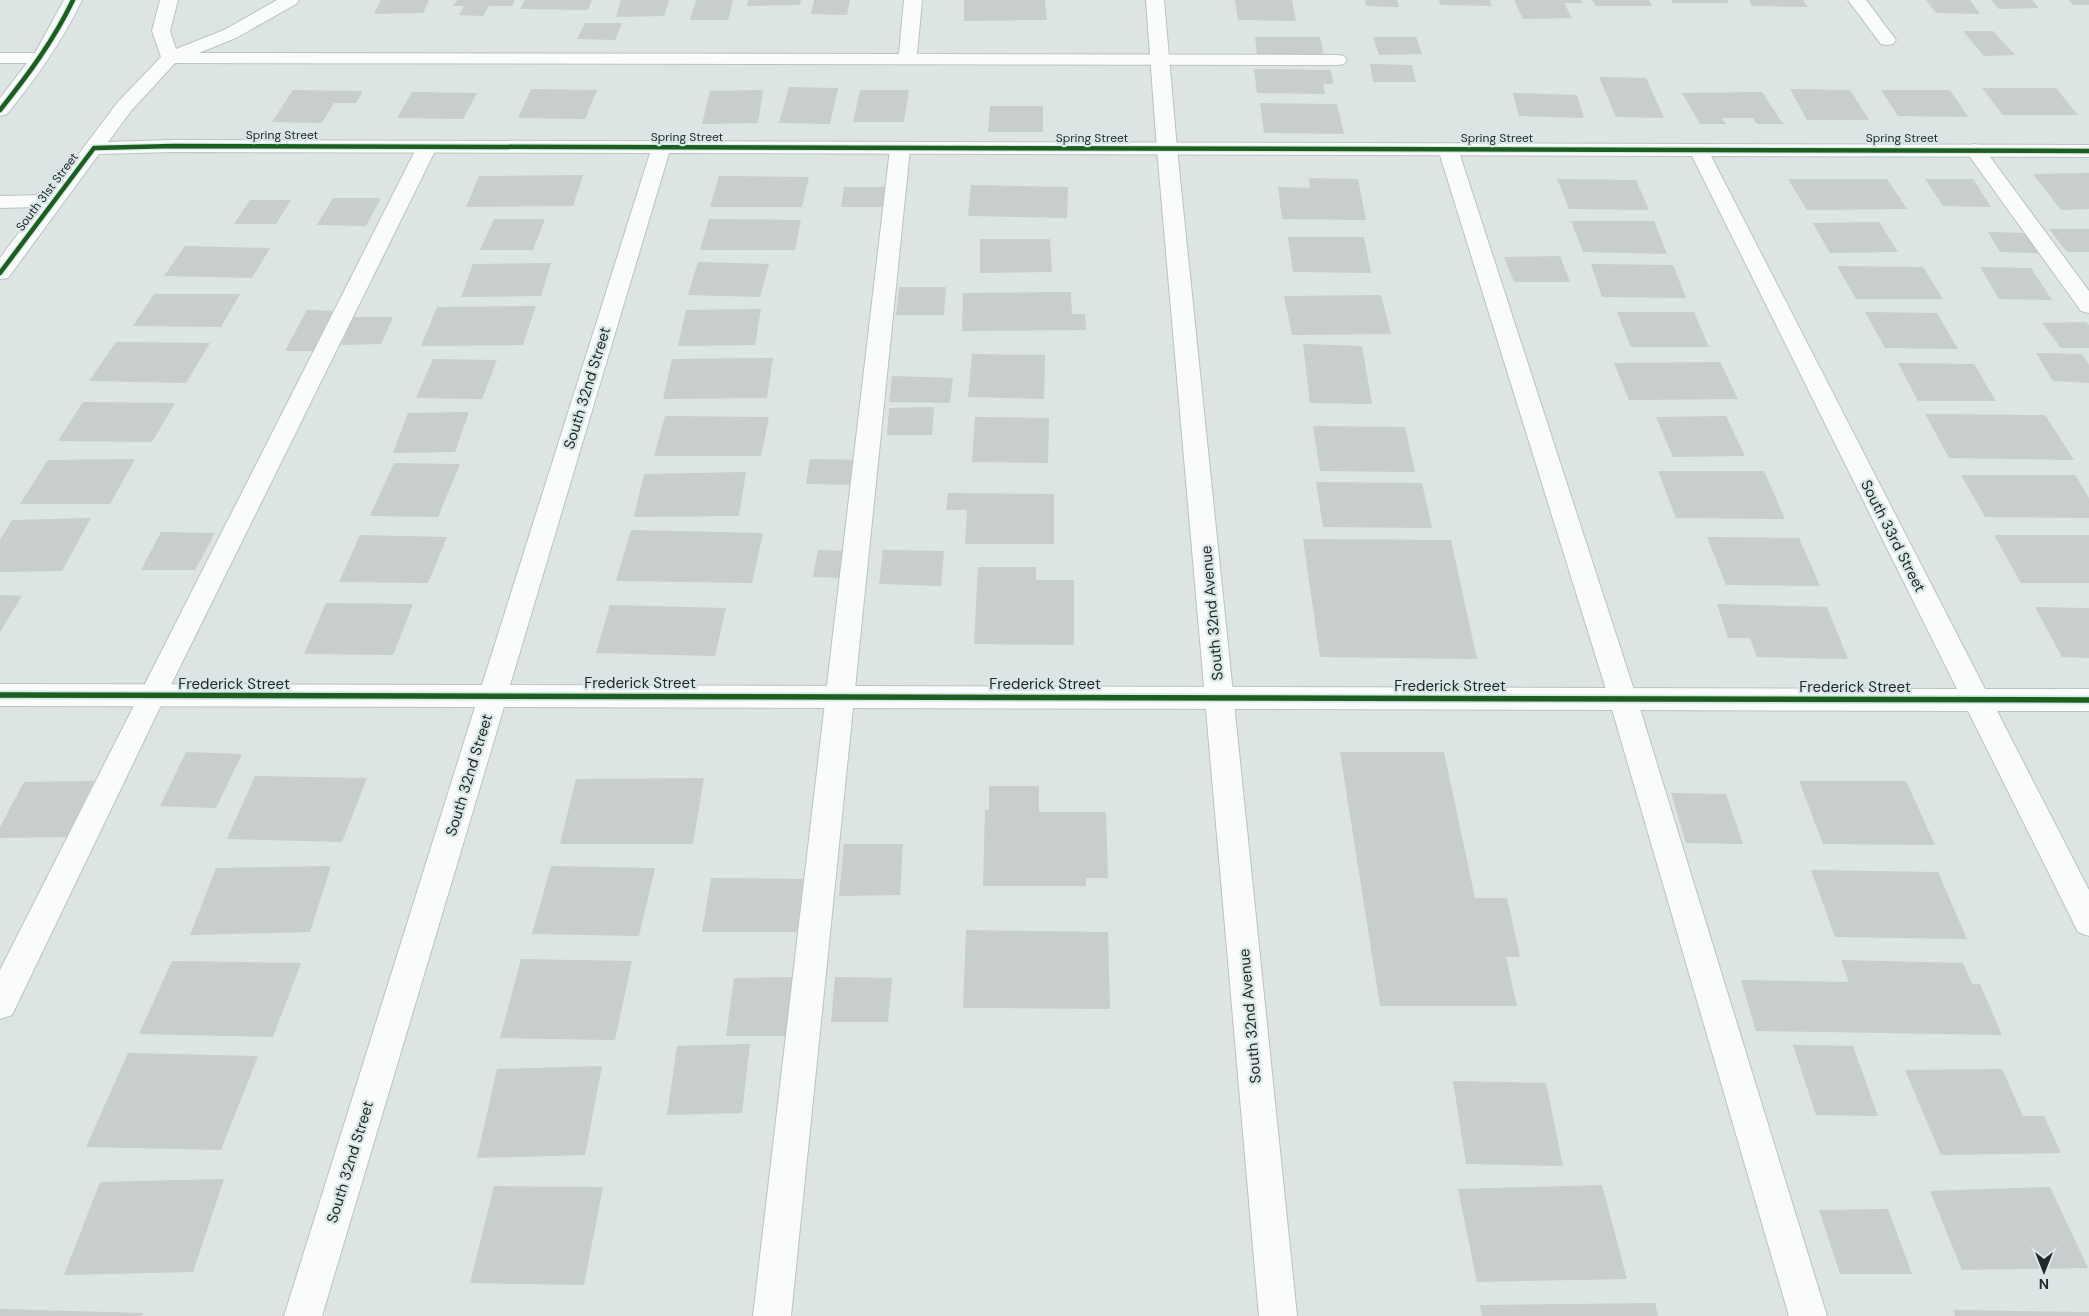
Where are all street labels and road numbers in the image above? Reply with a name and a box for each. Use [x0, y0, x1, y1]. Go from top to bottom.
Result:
street label: Spring Street [246, 127, 319, 143]
street label: Spring Street [651, 129, 724, 145]
street label: Spring Street [1056, 130, 1129, 146]
street label: Spring Street [1461, 130, 1534, 146]
street label: Spring Street [1866, 130, 1939, 146]
street label: South 31st Street [12, 149, 82, 234]
street label: South 32nd Street [559, 324, 615, 452]
street label: South 33rd Street [1856, 476, 1930, 596]
street label: South 32nd Avenue [1196, 545, 1228, 681]
street label: Frederick Street [584, 673, 696, 693]
street label: Frederick Street [178, 674, 290, 694]
street label: Frederick Street [989, 674, 1101, 694]
street label: Frederick Street [1394, 676, 1506, 696]
street label: Frederick Street [1799, 677, 1911, 697]
street label: South 32nd Street [441, 711, 497, 839]
street label: South 32nd Avenue [1234, 948, 1266, 1084]
street label: South 32nd Street [322, 1098, 378, 1226]

